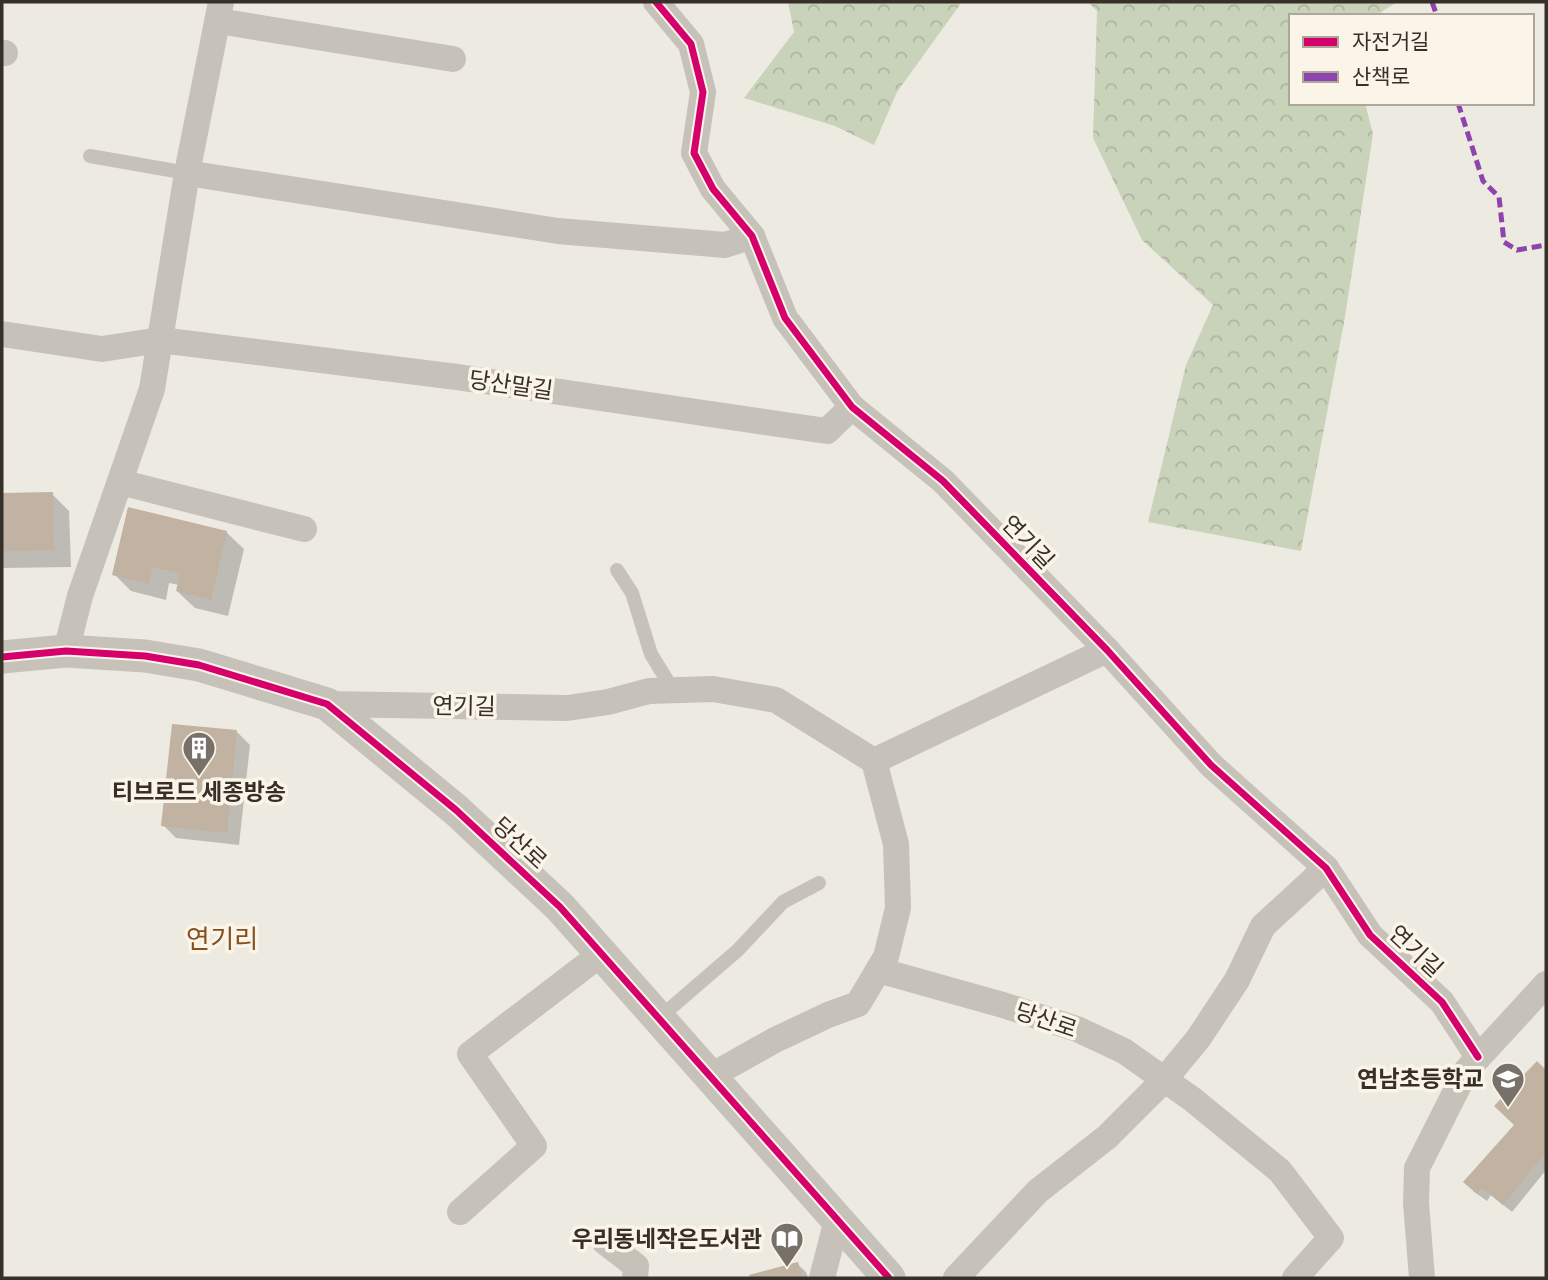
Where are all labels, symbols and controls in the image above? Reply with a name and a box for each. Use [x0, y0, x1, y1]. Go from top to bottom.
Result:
legend [1289, 14, 1534, 105]
text: 자전거길 [1352, 27, 1429, 55]
text: 산책로 [1352, 62, 1410, 90]
street label: 당산말길 [467, 362, 555, 406]
street label: 연기길 [995, 507, 1062, 575]
street label: 연기길 [432, 688, 496, 722]
building icon: 티브로드 세종방송 [180, 729, 218, 778]
place label: 티브로드 세종방송 [112, 775, 286, 807]
street label: 당산로 [487, 809, 555, 876]
street label: 연기길 [1383, 917, 1451, 984]
district label: 연기리 [186, 920, 258, 956]
street label: 당산로 [1011, 994, 1082, 1045]
school or university icon: 연남초등학교 [1489, 1060, 1527, 1109]
place label: 연남초등학교 [1357, 1062, 1484, 1094]
library icon: 우리동네작은도서관 [768, 1220, 806, 1269]
place label: 우리동네작은도서관 [572, 1222, 762, 1254]

